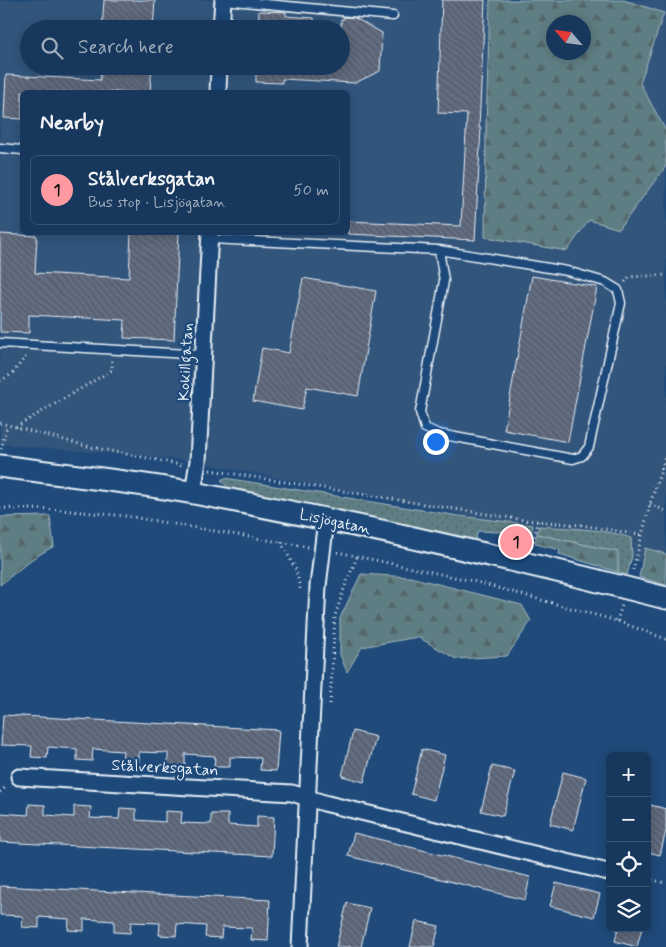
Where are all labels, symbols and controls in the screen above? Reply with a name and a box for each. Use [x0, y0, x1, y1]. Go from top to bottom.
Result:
north arrow [546, 15, 591, 60]
search box [20, 20, 350, 75]
icon: search [38, 34, 66, 62]
text: Search here [78, 35, 174, 60]
text: Nearby [40, 109, 104, 137]
text: Stålverksgatan [88, 167, 215, 192]
text: 1 [53, 180, 61, 201]
text: 50 m [293, 180, 329, 201]
text: Bus stop · Lisjögatan [88, 192, 226, 213]
street label: Kokillgatan [173, 322, 200, 402]
your location [423, 429, 449, 455]
street label: Lisjögatan [297, 504, 373, 540]
pin: 1 [500, 523, 532, 561]
map controls [606, 752, 651, 932]
button: + [606, 752, 651, 797]
street label: Stålverksgatan [111, 755, 219, 782]
button: − [606, 797, 651, 842]
button: locate [606, 842, 651, 887]
button: layers [606, 887, 651, 932]

